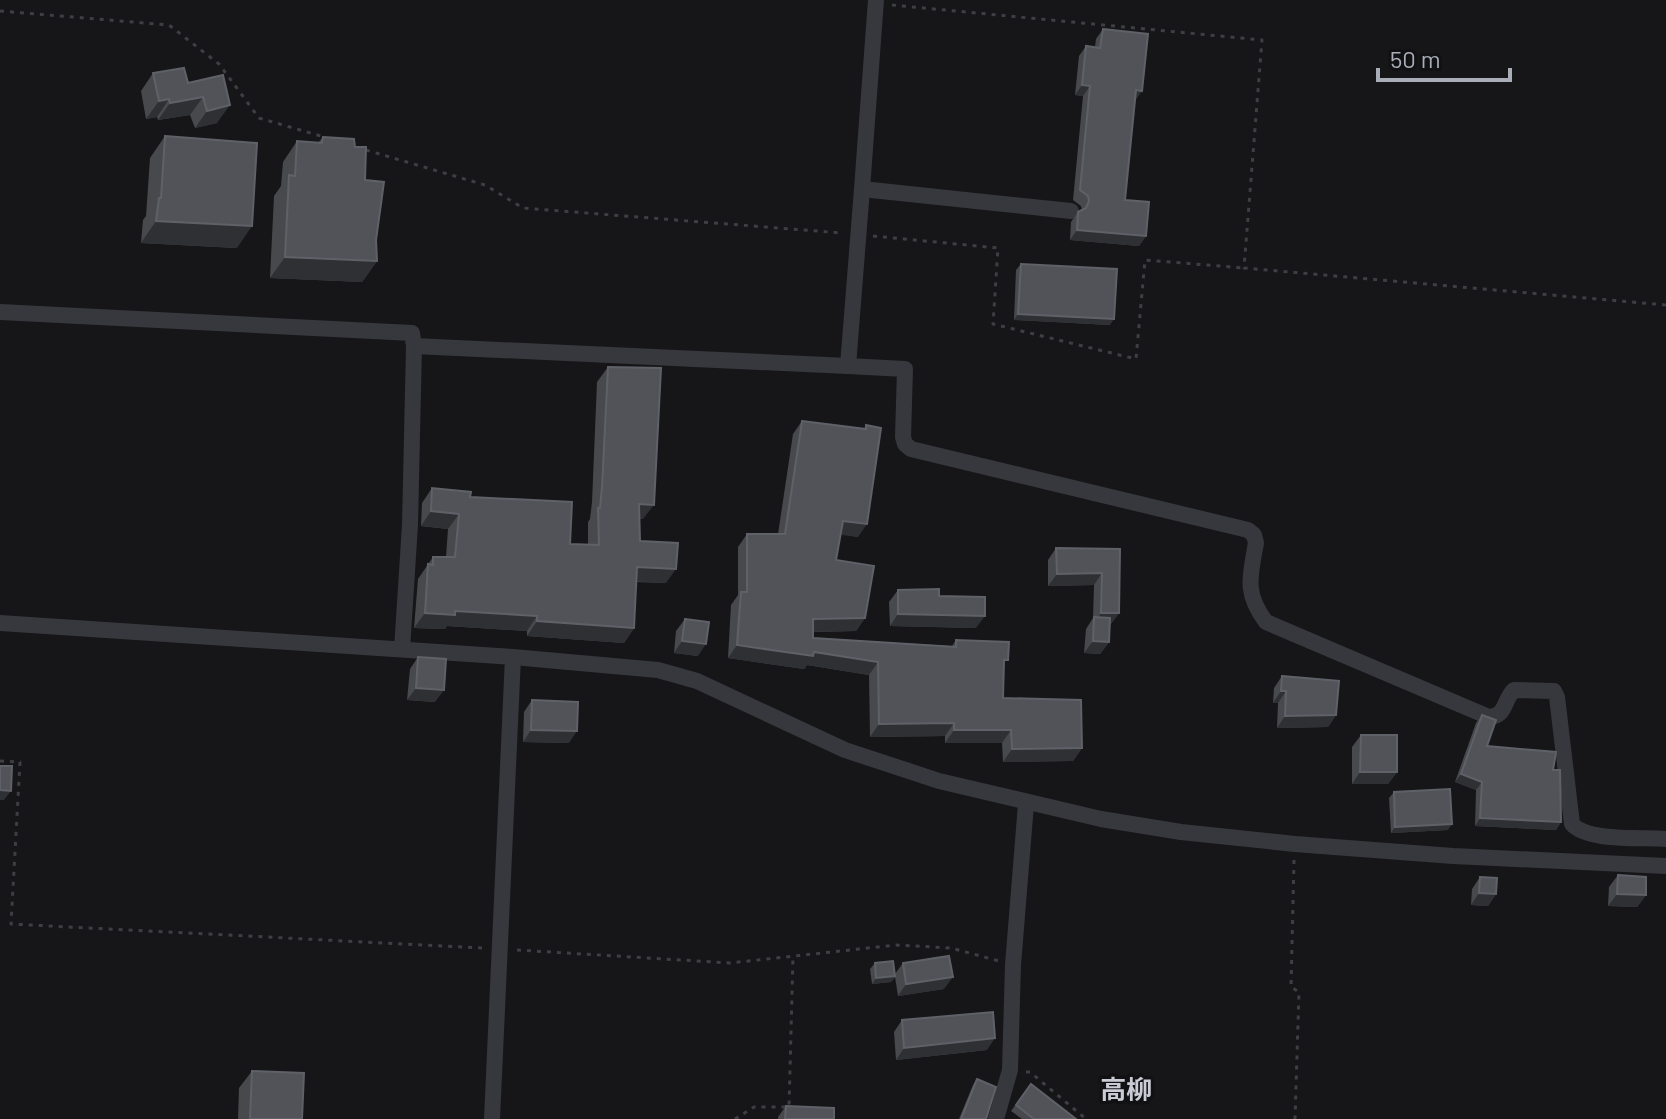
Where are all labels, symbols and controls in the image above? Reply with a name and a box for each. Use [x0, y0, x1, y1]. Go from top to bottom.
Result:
scale bar [1378, 32, 1510, 82]
text: 50 m [1390, 44, 1441, 73]
district label: 高柳 [1100, 1073, 1152, 1104]

